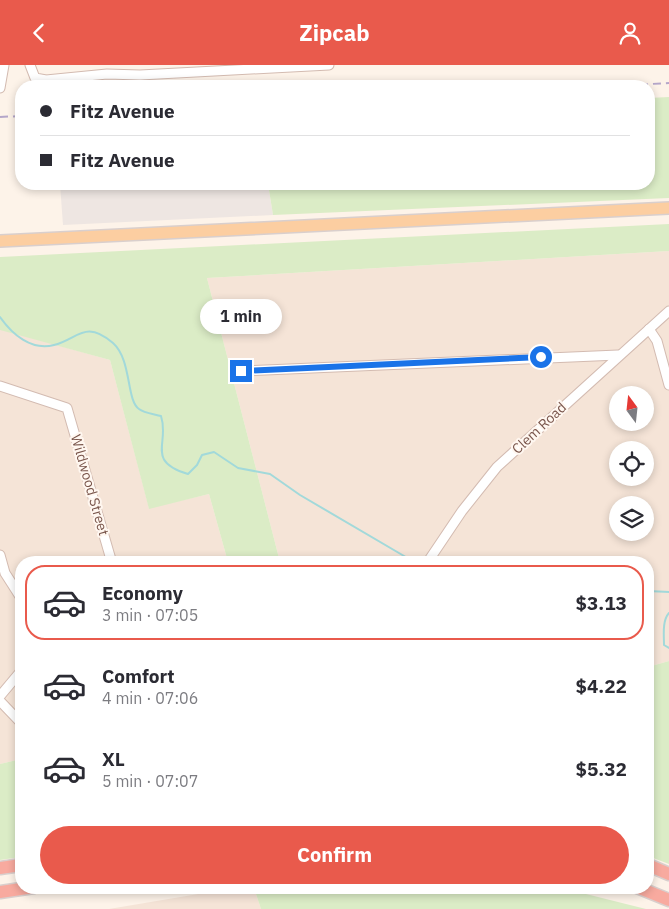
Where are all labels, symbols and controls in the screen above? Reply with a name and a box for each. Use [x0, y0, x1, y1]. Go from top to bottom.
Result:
text: Zipcab [299, 18, 370, 47]
icon: back [25, 19, 53, 47]
icon: person [616, 19, 644, 47]
text: Fitz Avenue [70, 99, 175, 123]
text: Fitz Avenue [70, 148, 175, 172]
callout: 1 min [200, 299, 282, 333]
text: 1 min [220, 306, 262, 326]
route start [530, 346, 552, 368]
route end [230, 360, 252, 382]
north arrow [609, 386, 654, 431]
map controls [609, 386, 654, 541]
street label: Clem Road [508, 398, 570, 458]
street label: Wildwood Street [67, 432, 113, 538]
button: locate [609, 441, 654, 486]
button: layers [609, 496, 654, 541]
icon: car [42, 580, 87, 625]
text: Economy [102, 581, 183, 605]
text: $3.13 [575, 591, 627, 615]
text: 3 min · 07:05 [102, 605, 198, 625]
icon: car [42, 663, 87, 708]
text: Comfort [102, 664, 175, 688]
text: $4.22 [575, 674, 627, 698]
text: 4 min · 07:06 [102, 688, 198, 708]
icon: car [42, 746, 87, 791]
text: XL [102, 747, 125, 771]
text: $5.32 [575, 757, 627, 781]
text: 5 min · 07:07 [102, 771, 198, 791]
button: Confirm [40, 826, 629, 884]

